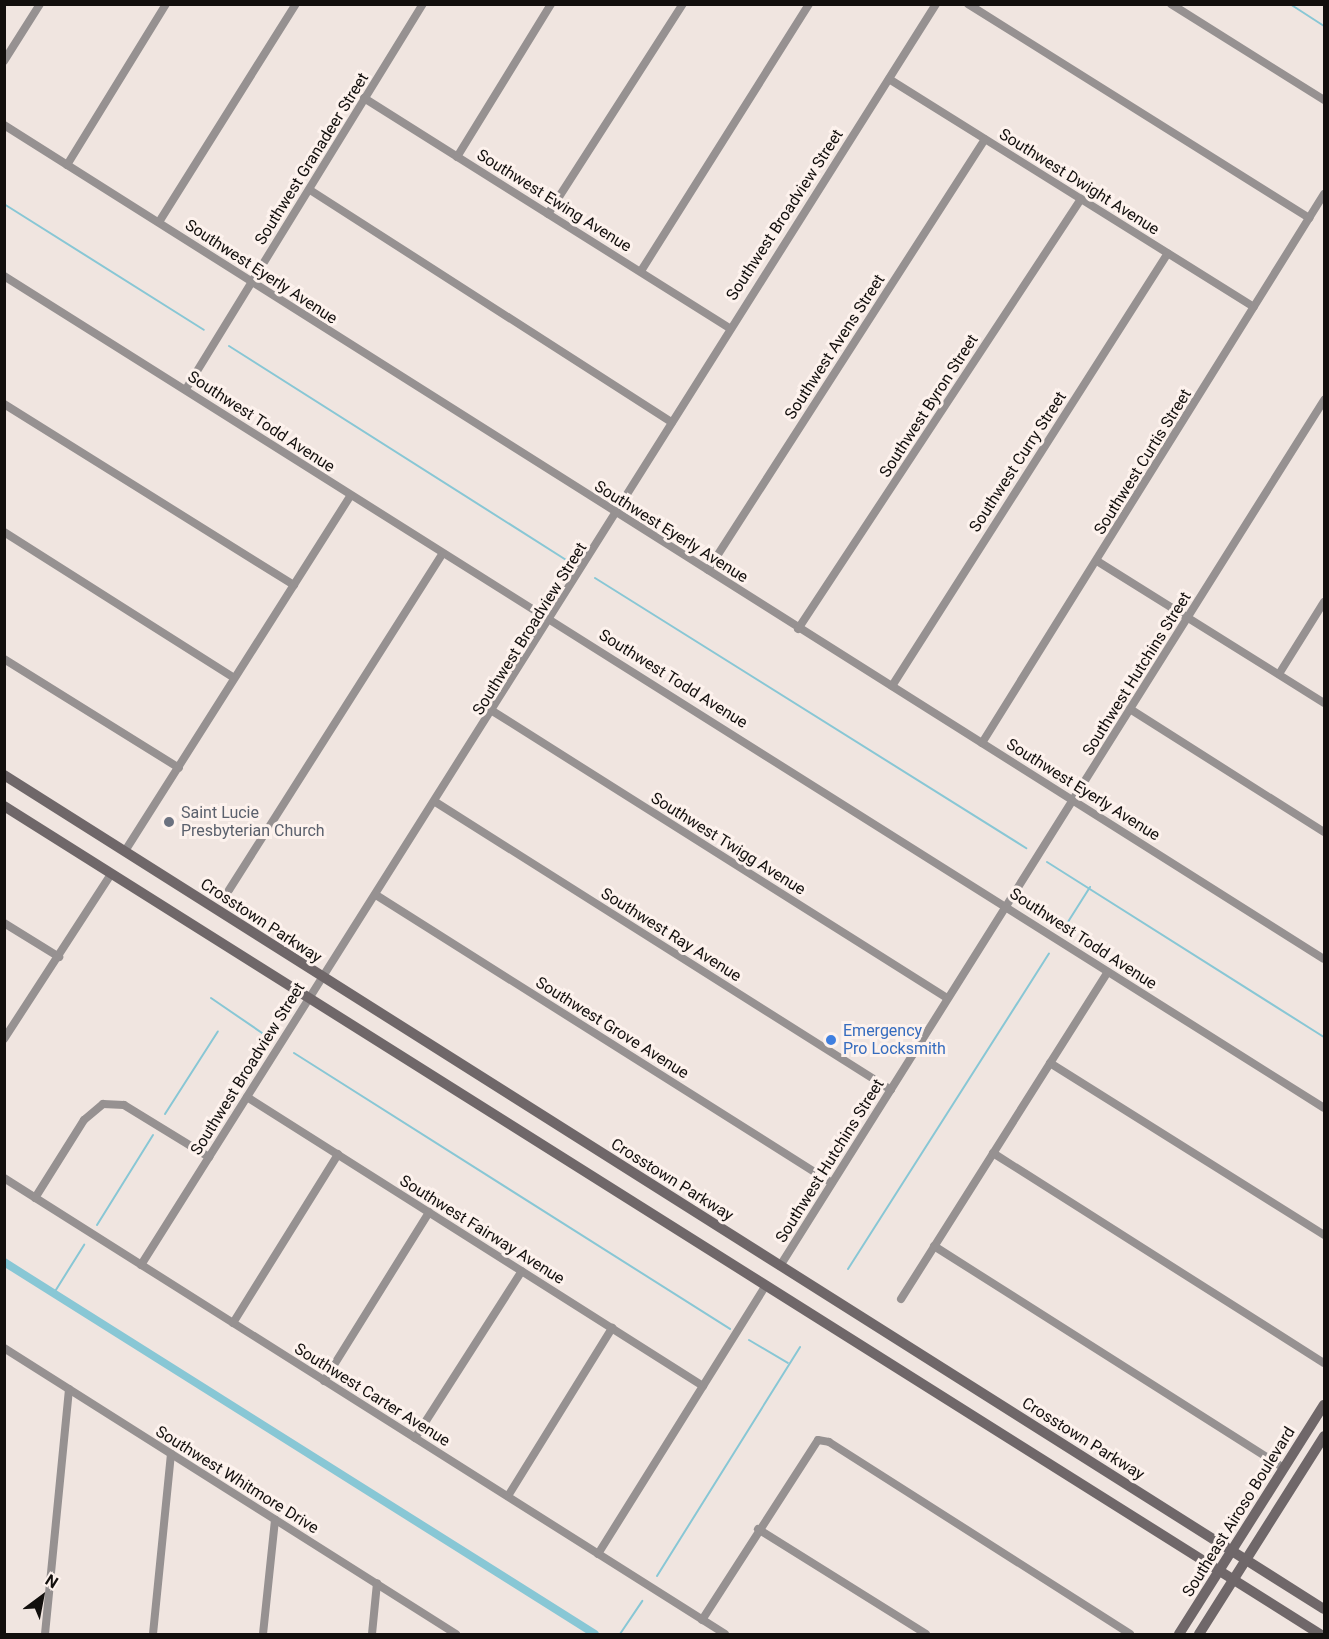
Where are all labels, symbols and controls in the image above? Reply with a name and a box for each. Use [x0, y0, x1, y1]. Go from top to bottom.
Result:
street label: Southwest Granadeer Street [251, 69, 373, 249]
street label: Southwest Dwight Avenue [995, 125, 1163, 239]
street label: Southwest Broadview Street [723, 126, 847, 304]
street label: Southwest Ewing Avenue [473, 146, 635, 256]
street label: Southwest Eyerly Avenue [181, 216, 341, 328]
street label: Southwest Avens Street [781, 271, 889, 423]
street label: Southwest Byron Street [876, 331, 982, 481]
street label: Southwest Todd Avenue [184, 367, 338, 477]
street label: Southwest Curtis Street [1090, 386, 1196, 538]
street label: Southwest Curry Street [965, 388, 1071, 536]
street label: Southwest Eyerly Avenue [591, 477, 751, 587]
street label: Southwest Broadview Street [469, 539, 591, 719]
street label: Southwest Hutchins Street [1079, 589, 1195, 759]
street label: Southwest Todd Avenue [595, 625, 751, 733]
street label: Southwest Eyerly Avenue [1003, 735, 1163, 845]
street label: Southwest Twigg Avenue [647, 789, 809, 899]
place label: Saint Lucie Presbyterian Church [181, 803, 325, 841]
marker: Saint Lucie Presbyterian Church [162, 815, 176, 829]
street label: Crosstown Parkway [197, 875, 325, 967]
street label: Southwest Ray Avenue [597, 884, 745, 986]
street label: Southwest Todd Avenue [1006, 884, 1160, 994]
street label: Southwest Grove Avenue [532, 973, 692, 1083]
street label: Southwest Broadview Street [187, 979, 309, 1159]
place label: Emergency Pro Locksmith [843, 1021, 946, 1059]
marker: Emergency Pro Locksmith [824, 1033, 838, 1047]
street label: Southwest Hutchins Street [772, 1076, 888, 1246]
street label: Crosstown Parkway [607, 1135, 737, 1225]
street label: Southwest Fairway Avenue [396, 1171, 568, 1289]
street label: Southwest Carter Avenue [291, 1339, 453, 1451]
street label: Crosstown Parkway [1018, 1394, 1148, 1484]
street label: Southwest Whitmore Drive [152, 1422, 322, 1538]
street label: Southeast Airoso Boulevard [1179, 1423, 1299, 1601]
north arrow [12, 1567, 72, 1627]
text: N [42, 1570, 62, 1592]

